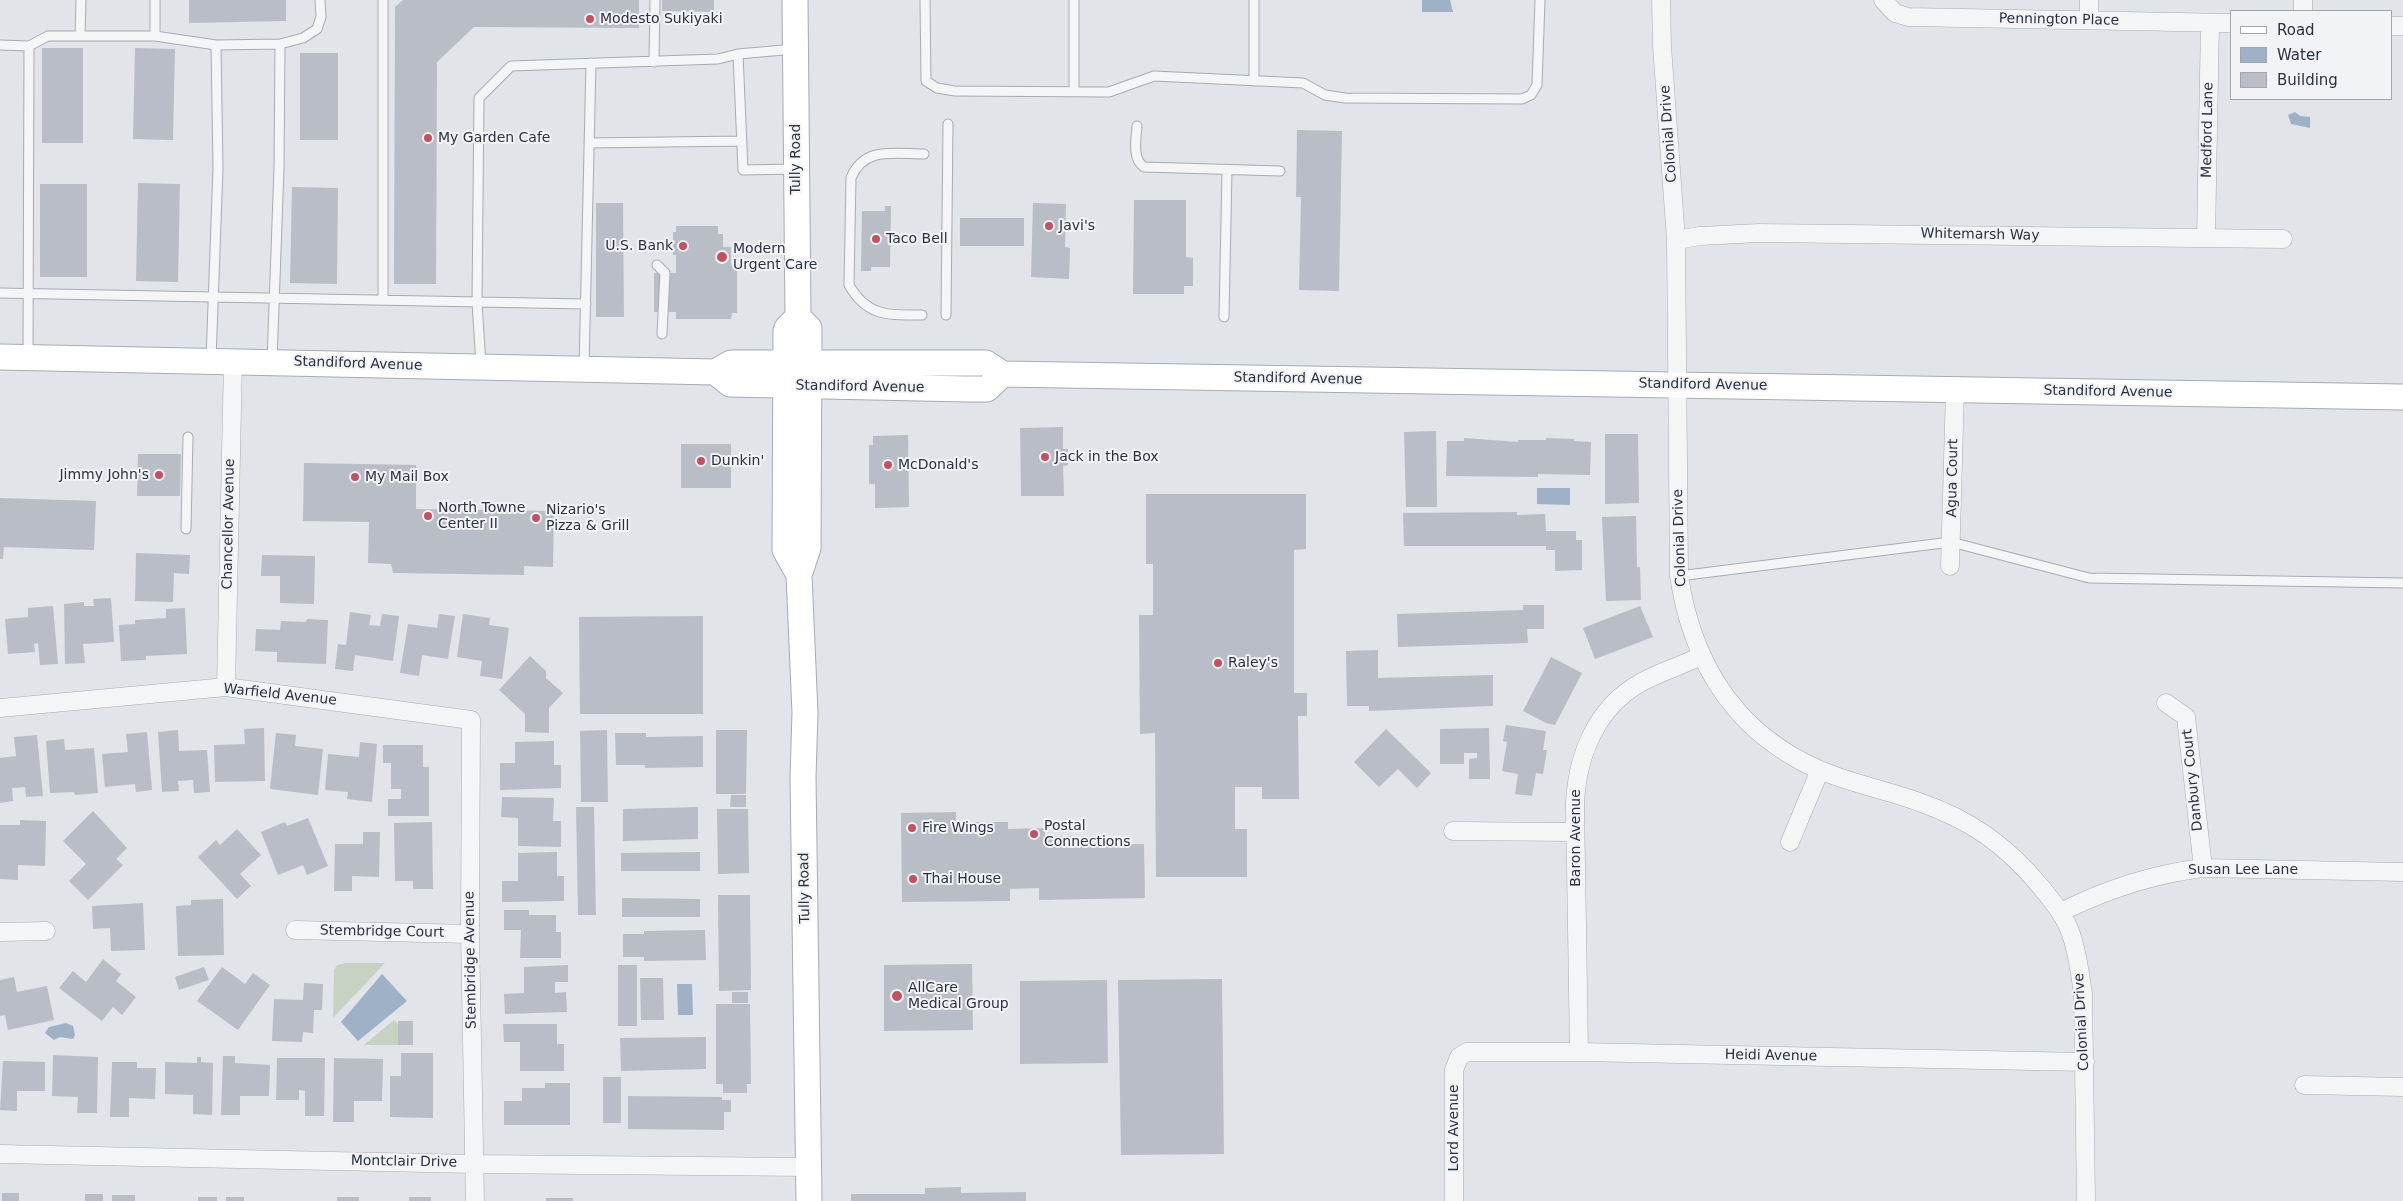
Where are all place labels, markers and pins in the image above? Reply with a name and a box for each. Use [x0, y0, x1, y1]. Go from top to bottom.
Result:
place label: Modesto Sukiyaki [600, 11, 723, 27]
marker: Modesto Sukiyaki [584, 13, 596, 25]
place label: My Garden Cafe [438, 130, 550, 146]
marker: My Garden Cafe [422, 132, 434, 144]
place label: Javi's [1059, 218, 1095, 234]
marker: Javi's [1043, 220, 1055, 232]
place label: Taco Bell [886, 231, 948, 247]
marker: Taco Bell [870, 233, 882, 245]
place label: U.S. Bank [605, 238, 673, 254]
marker: U.S. Bank [677, 240, 689, 252]
place label: Modern Urgent Care [733, 241, 817, 274]
marker: Modern Urgent Care [715, 250, 729, 264]
place label: Jack in the Box [1055, 449, 1159, 465]
marker: Jack in the Box [1039, 451, 1051, 463]
place label: Dunkin' [711, 453, 764, 469]
marker: Dunkin' [695, 455, 707, 467]
place label: McDonald's [898, 457, 978, 473]
marker: McDonald's [882, 459, 894, 471]
place label: Jimmy John's [59, 467, 149, 483]
marker: Jimmy John's [153, 469, 165, 481]
place label: My Mail Box [365, 469, 449, 485]
marker: My Mail Box [349, 471, 361, 483]
place label: North Towne Center II [438, 500, 525, 532]
place label: Nizario's Pizza & Grill [546, 502, 629, 534]
marker: North Towne Center II [422, 510, 434, 522]
marker: Nizario's Pizza & Grill [530, 512, 542, 524]
place label: Raley's [1228, 655, 1278, 671]
marker: Raley's [1212, 657, 1224, 669]
place label: Postal Connections [1044, 818, 1131, 850]
place label: Fire Wings [922, 820, 994, 836]
marker: Fire Wings [906, 822, 918, 834]
marker: Postal Connections [1028, 828, 1040, 840]
place label: Thai House [923, 871, 1001, 887]
marker: Thai House [907, 873, 919, 885]
place label: AllCare Medical Group [908, 980, 1009, 1012]
marker: AllCare Medical Group [890, 989, 904, 1003]

